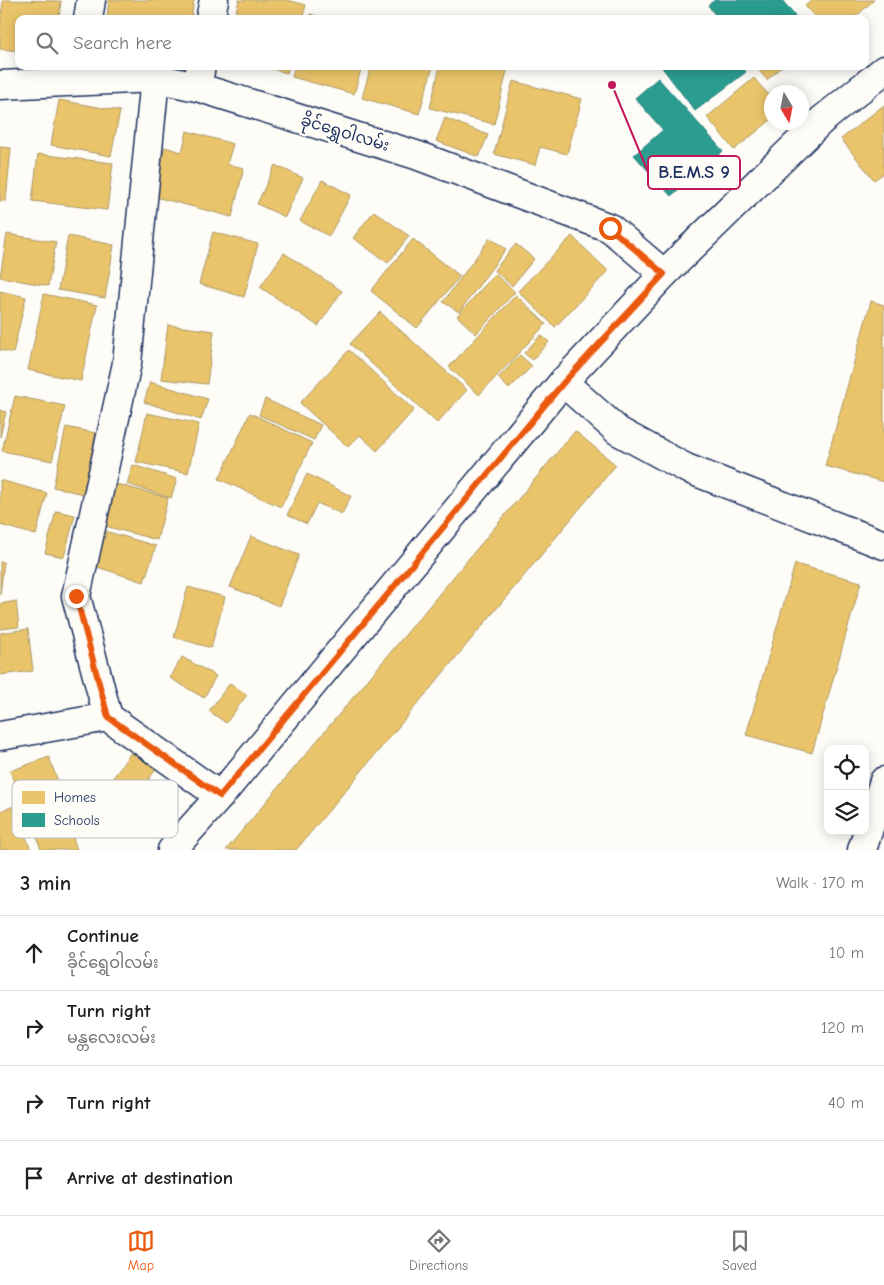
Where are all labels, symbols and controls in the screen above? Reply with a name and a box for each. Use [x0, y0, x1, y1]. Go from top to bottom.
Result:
search box [15, 15, 869, 70]
icon: search [33, 29, 61, 57]
text: Search here [73, 32, 172, 54]
north arrow [764, 85, 809, 130]
street label: ခိုင်ရွှေဝါလမ်း [297, 108, 392, 160]
callout: B.E.M.S 9 [648, 156, 740, 189]
text: B.E.M.S 9 [658, 162, 730, 183]
route start [599, 217, 622, 240]
route end [65, 585, 88, 608]
map controls [824, 745, 869, 835]
button: locate [824, 745, 869, 790]
legend [12, 780, 178, 838]
text: Homes [54, 789, 96, 806]
button: layers [824, 790, 869, 835]
text: Schools [54, 812, 100, 829]
text: 3 min [20, 871, 71, 895]
text: Walk · 170 m [776, 874, 864, 892]
text: Continue [67, 925, 139, 947]
icon: ahead [20, 939, 48, 967]
text: 10 m [829, 944, 864, 962]
text: ခိုင်ရွှေဝါလမ်း [67, 954, 159, 972]
text: Turn right [67, 1000, 151, 1022]
icon: right [20, 1014, 48, 1042]
text: 120 m [821, 1019, 864, 1037]
text: မန္တလေးလမ်း [67, 1029, 156, 1047]
icon: right [20, 1089, 48, 1117]
text: Turn right [67, 1092, 151, 1114]
text: 40 m [828, 1094, 864, 1112]
icon: arrive [20, 1164, 48, 1192]
text: Arrive at destination [67, 1167, 233, 1189]
tab: Map [127, 1227, 155, 1274]
tab: Directions [409, 1227, 468, 1274]
tab: Saved [722, 1227, 757, 1274]

